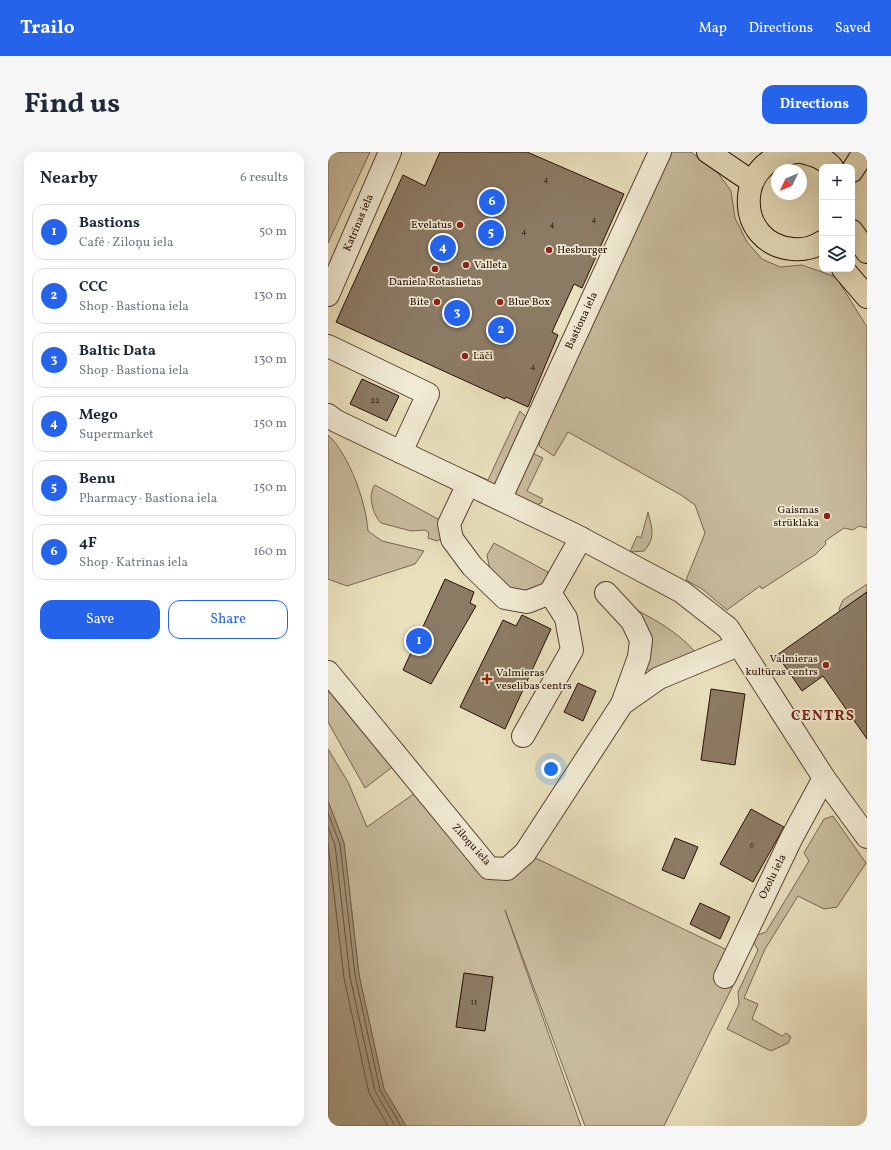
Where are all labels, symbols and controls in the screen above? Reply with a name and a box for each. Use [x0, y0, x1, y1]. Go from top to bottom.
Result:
text: Trailo [20, 15, 75, 41]
text: Map [699, 19, 727, 38]
text: Directions [749, 19, 813, 38]
text: Saved [835, 19, 871, 38]
text: Find us [24, 85, 120, 124]
button: Directions [762, 85, 867, 124]
north arrow [771, 164, 807, 200]
map controls [819, 164, 855, 272]
button: + [819, 164, 855, 200]
text: Nearby [40, 167, 98, 190]
text: 6 results [240, 169, 288, 187]
house number: 4 [543, 173, 549, 186]
pin: 6 [479, 187, 505, 217]
street label: Katrīnas iela [340, 192, 378, 254]
button: − [819, 200, 855, 236]
text: Bastions [79, 213, 140, 234]
house number: 4 [591, 213, 597, 226]
place label: Evelatus [411, 218, 452, 233]
pin: 5 [478, 218, 504, 248]
house number: 4 [549, 218, 555, 231]
marker: Evelatus [455, 220, 465, 230]
text: 1 [51, 223, 57, 241]
text: 50 m [259, 223, 287, 241]
house number: 4 [521, 225, 527, 238]
pin: 4 [430, 233, 456, 263]
text: Café · Ziloņu iela [79, 234, 173, 252]
button: layers [819, 236, 855, 272]
place label: Hesburger [557, 243, 608, 258]
marker: Hesburger [544, 245, 554, 255]
place label: Valleta [474, 258, 508, 273]
marker: Valleta [461, 260, 471, 270]
marker: Daniela Rotaslietas [430, 264, 440, 274]
place label: Daniela Rotaslietas [389, 275, 482, 290]
text: CCC [79, 277, 108, 298]
text: 2 [51, 287, 57, 305]
text: 130 m [254, 287, 287, 305]
street label: Bastiona iela [562, 289, 602, 352]
place label: Bite [410, 295, 429, 310]
place label: Blue Box [508, 295, 550, 310]
marker: Bite [432, 297, 442, 307]
marker: Blue Box [495, 297, 505, 307]
text: Shop · Bastiona iela [79, 298, 189, 316]
pin: 3 [444, 298, 470, 328]
pin: 2 [488, 315, 514, 345]
text: Baltic Data [79, 341, 156, 362]
place label: Lāči [473, 349, 493, 364]
text: 3 [51, 351, 57, 369]
text: 130 m [254, 351, 287, 369]
marker: Lāči [460, 351, 470, 361]
house number: 4 [530, 360, 536, 373]
text: Shop · Bastiona iela [79, 362, 189, 380]
house number: 22 [370, 394, 380, 407]
text: Mego [79, 405, 118, 426]
text: 4 [50, 415, 58, 433]
text: 150 m [254, 415, 287, 433]
text: Supermarket [79, 426, 154, 444]
text: Benu [79, 469, 116, 490]
text: 5 [51, 479, 57, 497]
text: 150 m [254, 479, 287, 497]
text: Pharmacy · Bastiona iela [79, 490, 217, 508]
place label: Gaismas strūklaka [773, 503, 820, 531]
marker: Gaismas strūklaka [822, 511, 832, 521]
text: 4F [79, 533, 97, 554]
text: 6 [50, 543, 58, 561]
text: 160 m [253, 543, 287, 561]
text: Shop · Katrīnas iela [79, 554, 188, 572]
button: Save [40, 600, 160, 639]
button: Share [168, 600, 288, 639]
pin: 1 [406, 626, 432, 656]
place label: Valmieras kultūras centrs [746, 652, 818, 680]
marker: Valmieras kultūras centrs [821, 660, 831, 670]
place label: Valmieras veselības centrs [496, 666, 572, 694]
marker: Valmieras veselības centrs [481, 673, 493, 685]
district label: CENTRS [791, 706, 855, 727]
your location [541, 759, 561, 779]
street label: Ziloņu iela [448, 821, 494, 870]
house number: 6 [750, 839, 755, 852]
street label: Ozolu iela [756, 852, 791, 902]
house number: 11 [471, 996, 477, 1009]

